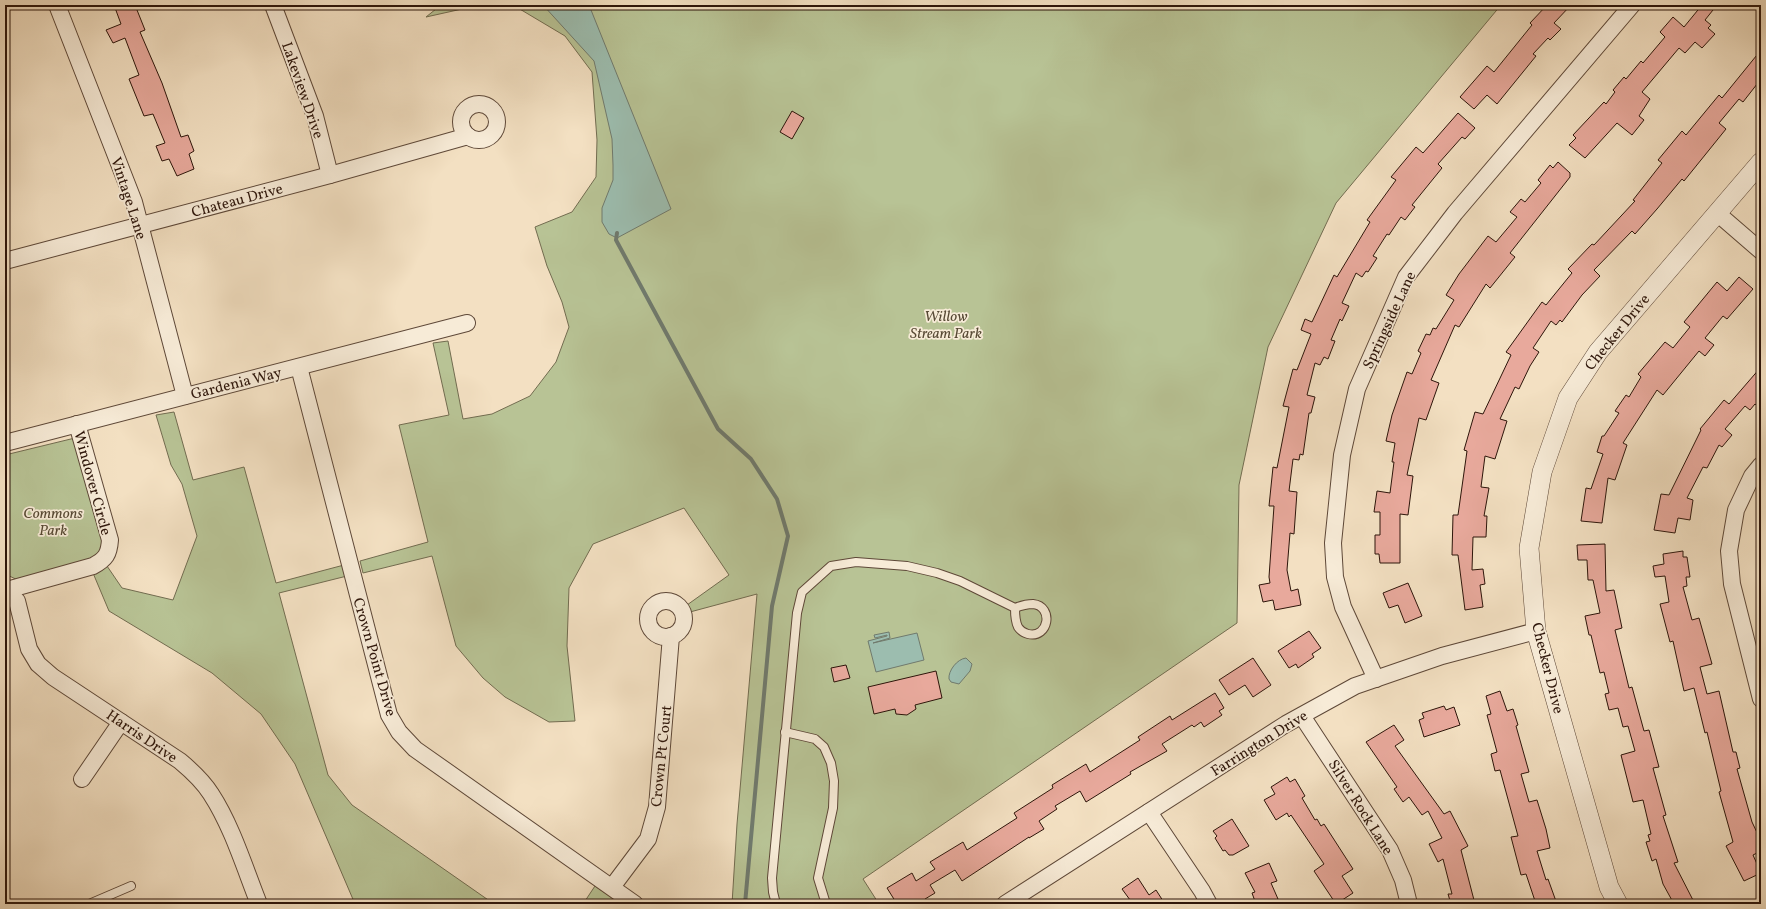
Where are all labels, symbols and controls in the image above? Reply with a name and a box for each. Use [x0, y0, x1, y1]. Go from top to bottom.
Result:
street label: Lakeview Drive [275, 39, 328, 142]
street label: Vintage Lane [104, 155, 151, 242]
street label: Chateau Drive [189, 179, 285, 224]
street label: Springside Lane [1358, 268, 1422, 373]
street label: Checker Drive [1581, 290, 1656, 376]
park label: Willow Stream Park [910, 307, 982, 345]
street label: Gardenia Way [189, 363, 284, 406]
street label: Windover Circle [68, 429, 116, 538]
park label: Commons Park [23, 504, 83, 542]
street label: Crown Point Drive [347, 596, 400, 719]
street label: Checker Drive [1525, 621, 1568, 716]
street label: Crown Pt Court [647, 704, 678, 808]
street label: Harris Drive [101, 706, 181, 769]
street label: Farrington Drive [1207, 706, 1312, 782]
street label: Silver Rock Lane [1322, 756, 1397, 860]

